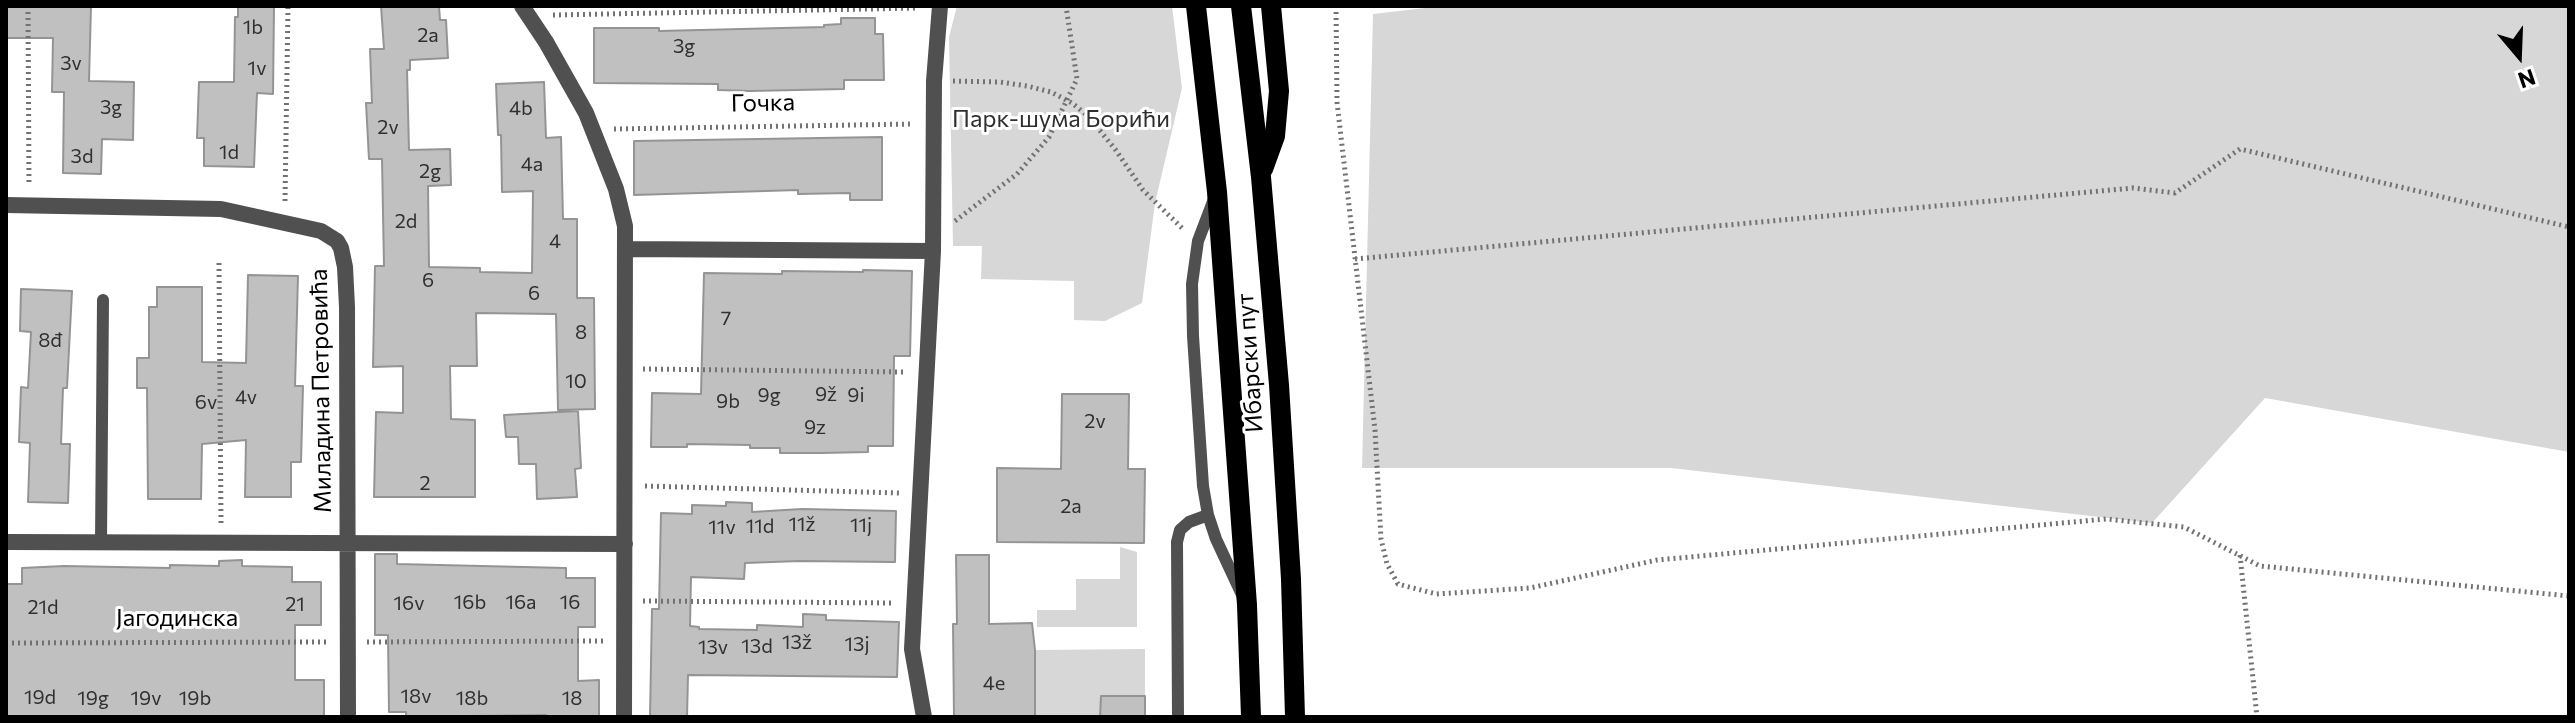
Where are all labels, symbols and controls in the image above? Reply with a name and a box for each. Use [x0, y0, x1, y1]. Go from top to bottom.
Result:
house number: 1b [243, 15, 263, 39]
north arrow [2479, 16, 2559, 96]
house number: 2a [417, 23, 439, 47]
house number: 3g [673, 34, 695, 58]
house number: 3v [60, 51, 82, 75]
house number: 1v [248, 56, 266, 80]
text: N [2515, 64, 2539, 95]
street label: Гочка [731, 88, 795, 118]
house number: 3g [100, 95, 122, 119]
house number: 4b [509, 96, 533, 120]
park label: Парк-шума Борићи [952, 105, 1170, 133]
house number: 2v [377, 115, 399, 139]
house number: 1d [219, 140, 239, 164]
house number: 3d [71, 144, 93, 168]
house number: 4a [521, 152, 543, 176]
house number: 2g [419, 159, 441, 183]
house number: 2d [395, 209, 417, 233]
house number: 4 [549, 229, 561, 253]
house number: 6 [422, 268, 434, 292]
street label: Миладина Петровића [304, 269, 338, 513]
house number: 6 [528, 281, 540, 305]
street label: Ибарски пут [1231, 292, 1269, 434]
house number: 7 [721, 306, 731, 330]
house number: 8 [575, 320, 587, 344]
house number: 8đ [38, 328, 62, 352]
house number: 10 [565, 369, 587, 393]
house number: 9ž [815, 382, 837, 406]
house number: 9g [758, 383, 780, 407]
house number: 9i [847, 383, 865, 407]
house number: 4v [235, 385, 257, 409]
house number: 9b [716, 389, 740, 413]
house number: 6v [195, 390, 217, 414]
house number: 2v [1084, 409, 1106, 433]
house number: 9z [804, 415, 826, 439]
house number: 2 [419, 471, 431, 495]
house number: 2a [1060, 494, 1082, 518]
house number: 11ž [788, 512, 816, 536]
house number: 11j [850, 513, 872, 537]
house number: 11d [746, 514, 774, 538]
house number: 11v [708, 515, 736, 539]
house number: 16b [454, 590, 486, 614]
house number: 16a [505, 590, 537, 614]
house number: 16 [560, 590, 580, 614]
house number: 16v [394, 591, 424, 615]
house number: 21 [285, 592, 305, 616]
house number: 21d [27, 595, 59, 619]
street label: Јагодинска [116, 604, 238, 632]
house number: 13ž [782, 630, 812, 654]
house number: 13j [844, 632, 870, 656]
house number: 13d [741, 634, 773, 658]
house number: 13v [698, 635, 728, 659]
house number: 4e [983, 671, 1005, 695]
house number: 18v [401, 684, 431, 708]
house number: 19d [24, 685, 56, 709]
house number: 19g [77, 686, 109, 710]
house number: 19v [131, 686, 161, 710]
house number: 19b [179, 686, 211, 710]
house number: 18b [456, 686, 488, 710]
house number: 18 [562, 686, 582, 710]

